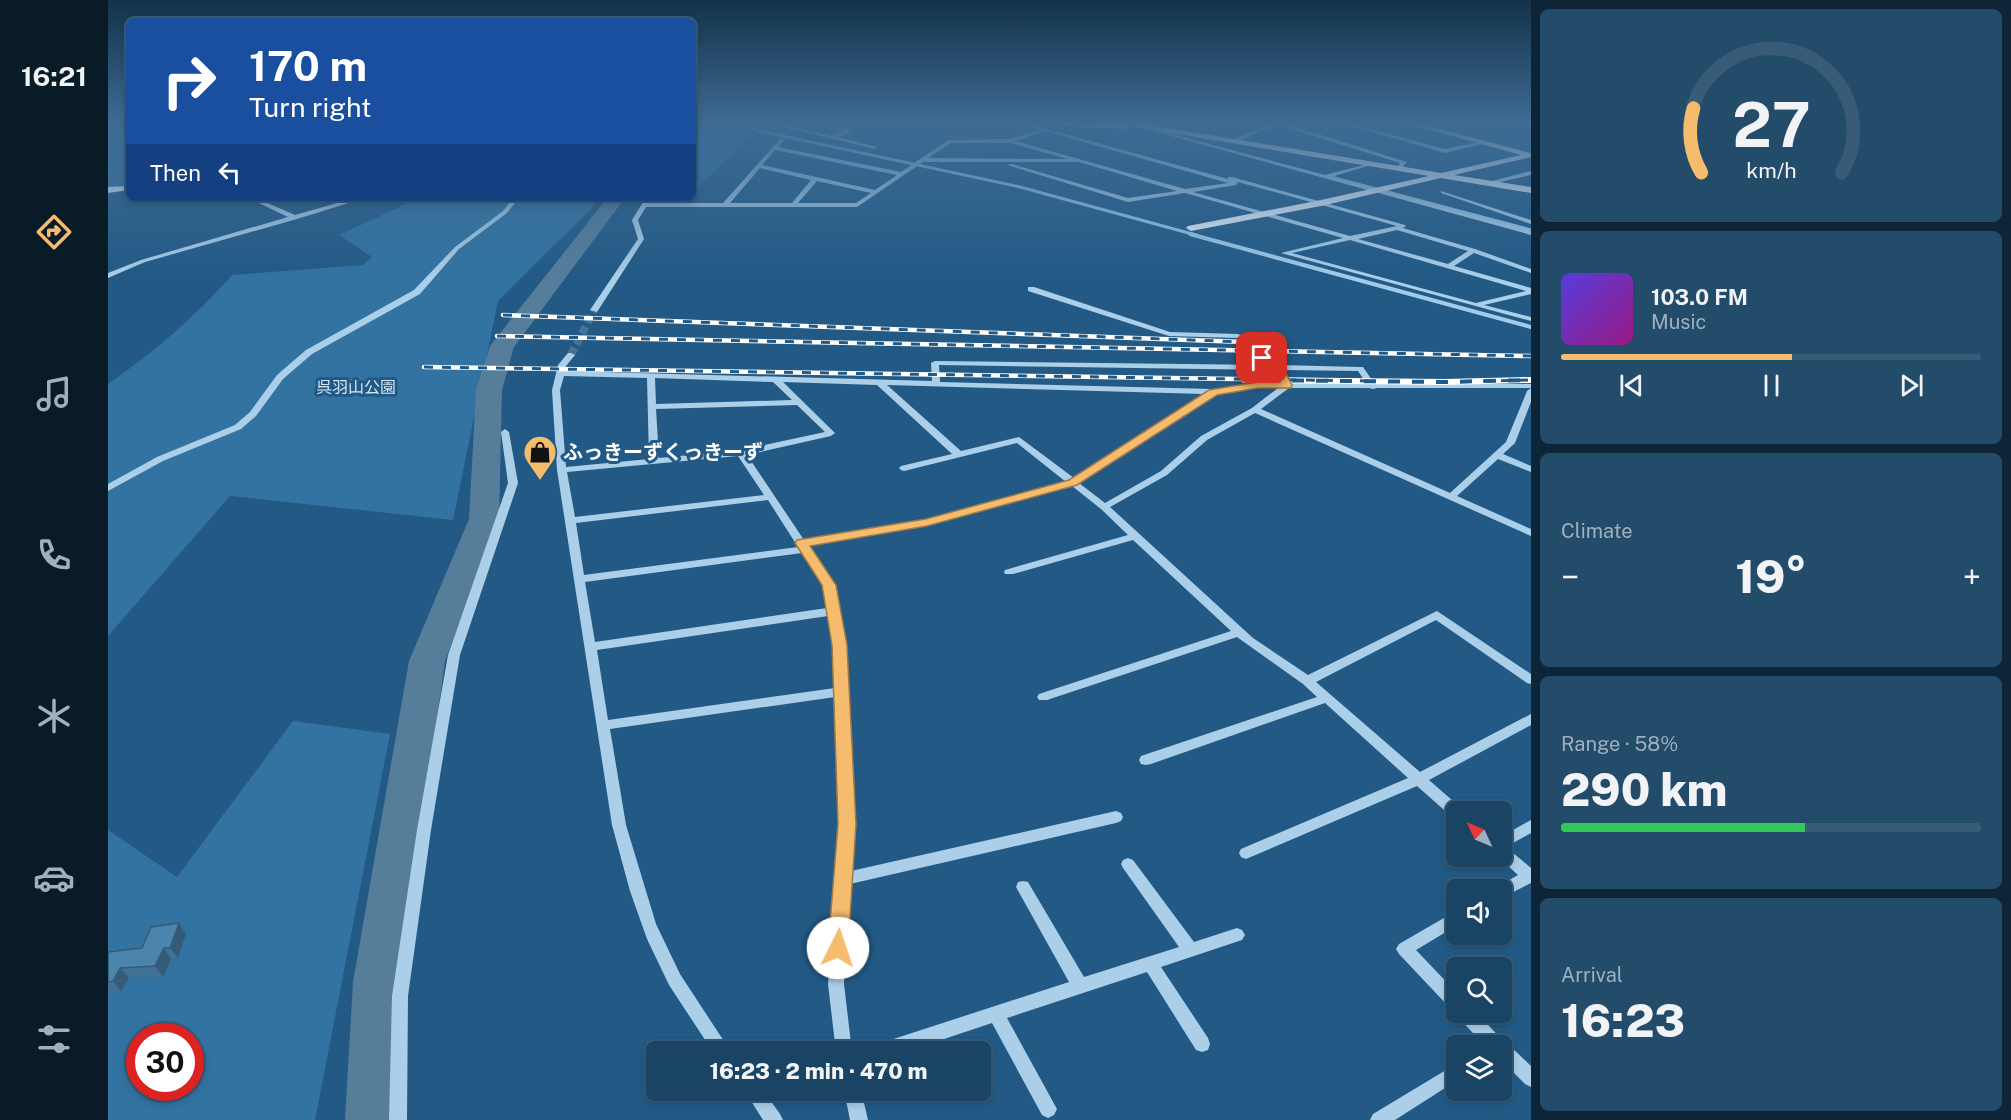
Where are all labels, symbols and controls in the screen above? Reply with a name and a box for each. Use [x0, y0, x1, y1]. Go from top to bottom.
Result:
text: 170 m [249, 41, 367, 90]
icon: right [150, 42, 228, 120]
text: 16:21 [21, 60, 87, 92]
text: 27 [1732, 88, 1810, 161]
text: Turn right [249, 91, 372, 123]
icon: left [213, 156, 246, 189]
text: km/h [1746, 158, 1796, 183]
text: Then [150, 160, 201, 186]
icon: directions [33, 211, 75, 253]
text: 103.0 FM [1651, 284, 1748, 310]
text: Music [1651, 310, 1706, 334]
pin [1236, 332, 1287, 383]
icon: arrive [1245, 341, 1278, 374]
icon: previous [1615, 369, 1648, 402]
icon: pause [1755, 369, 1788, 402]
icon: next [1895, 369, 1928, 402]
icon: music [33, 373, 75, 415]
park label: 呉羽山公園 [316, 378, 396, 397]
shop icon: ふっきーずくっきーず [522, 434, 558, 481]
place label: ふっきーずくっきーず [563, 440, 763, 464]
text: Climate [1561, 519, 1633, 543]
icon: phone [33, 534, 75, 576]
text: 19° [1735, 550, 1807, 603]
text: − [1561, 558, 1579, 596]
text: + [1963, 558, 1981, 596]
icon: climate [33, 695, 75, 737]
text: Range · 58% [1561, 732, 1678, 756]
text: 290 km [1561, 763, 1728, 816]
north arrow [1446, 801, 1512, 867]
map controls [1446, 801, 1512, 1101]
icon: car [33, 857, 75, 899]
button: sound [1446, 879, 1512, 945]
position arrow [806, 916, 870, 980]
button: search [1446, 957, 1512, 1023]
text: Arrival [1561, 963, 1623, 987]
text: 16:23 [1561, 994, 1685, 1047]
icon: filters [33, 1018, 75, 1060]
speed limit sign: 30 [126, 1023, 204, 1101]
button: layers [1446, 1035, 1512, 1101]
text: 16:23 · 2 min · 470 m [709, 1058, 928, 1084]

